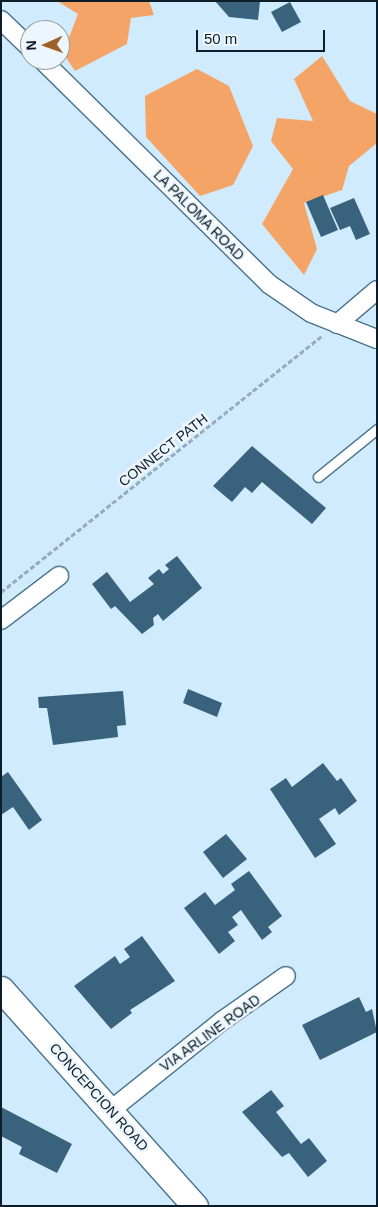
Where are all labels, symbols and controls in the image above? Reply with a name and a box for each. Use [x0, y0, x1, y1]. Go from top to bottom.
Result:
north arrow [20, 20, 70, 70]
scale bar [198, 20, 327, 52]
text: 50 m [204, 30, 237, 47]
text: N [23, 40, 39, 51]
street label: LA PALOMA ROAD [150, 166, 248, 264]
street label: CONNECT PATH [115, 410, 211, 490]
street label: VIA ARLINE ROAD [156, 991, 264, 1075]
street label: CONCEPCION ROAD [46, 1040, 152, 1154]

